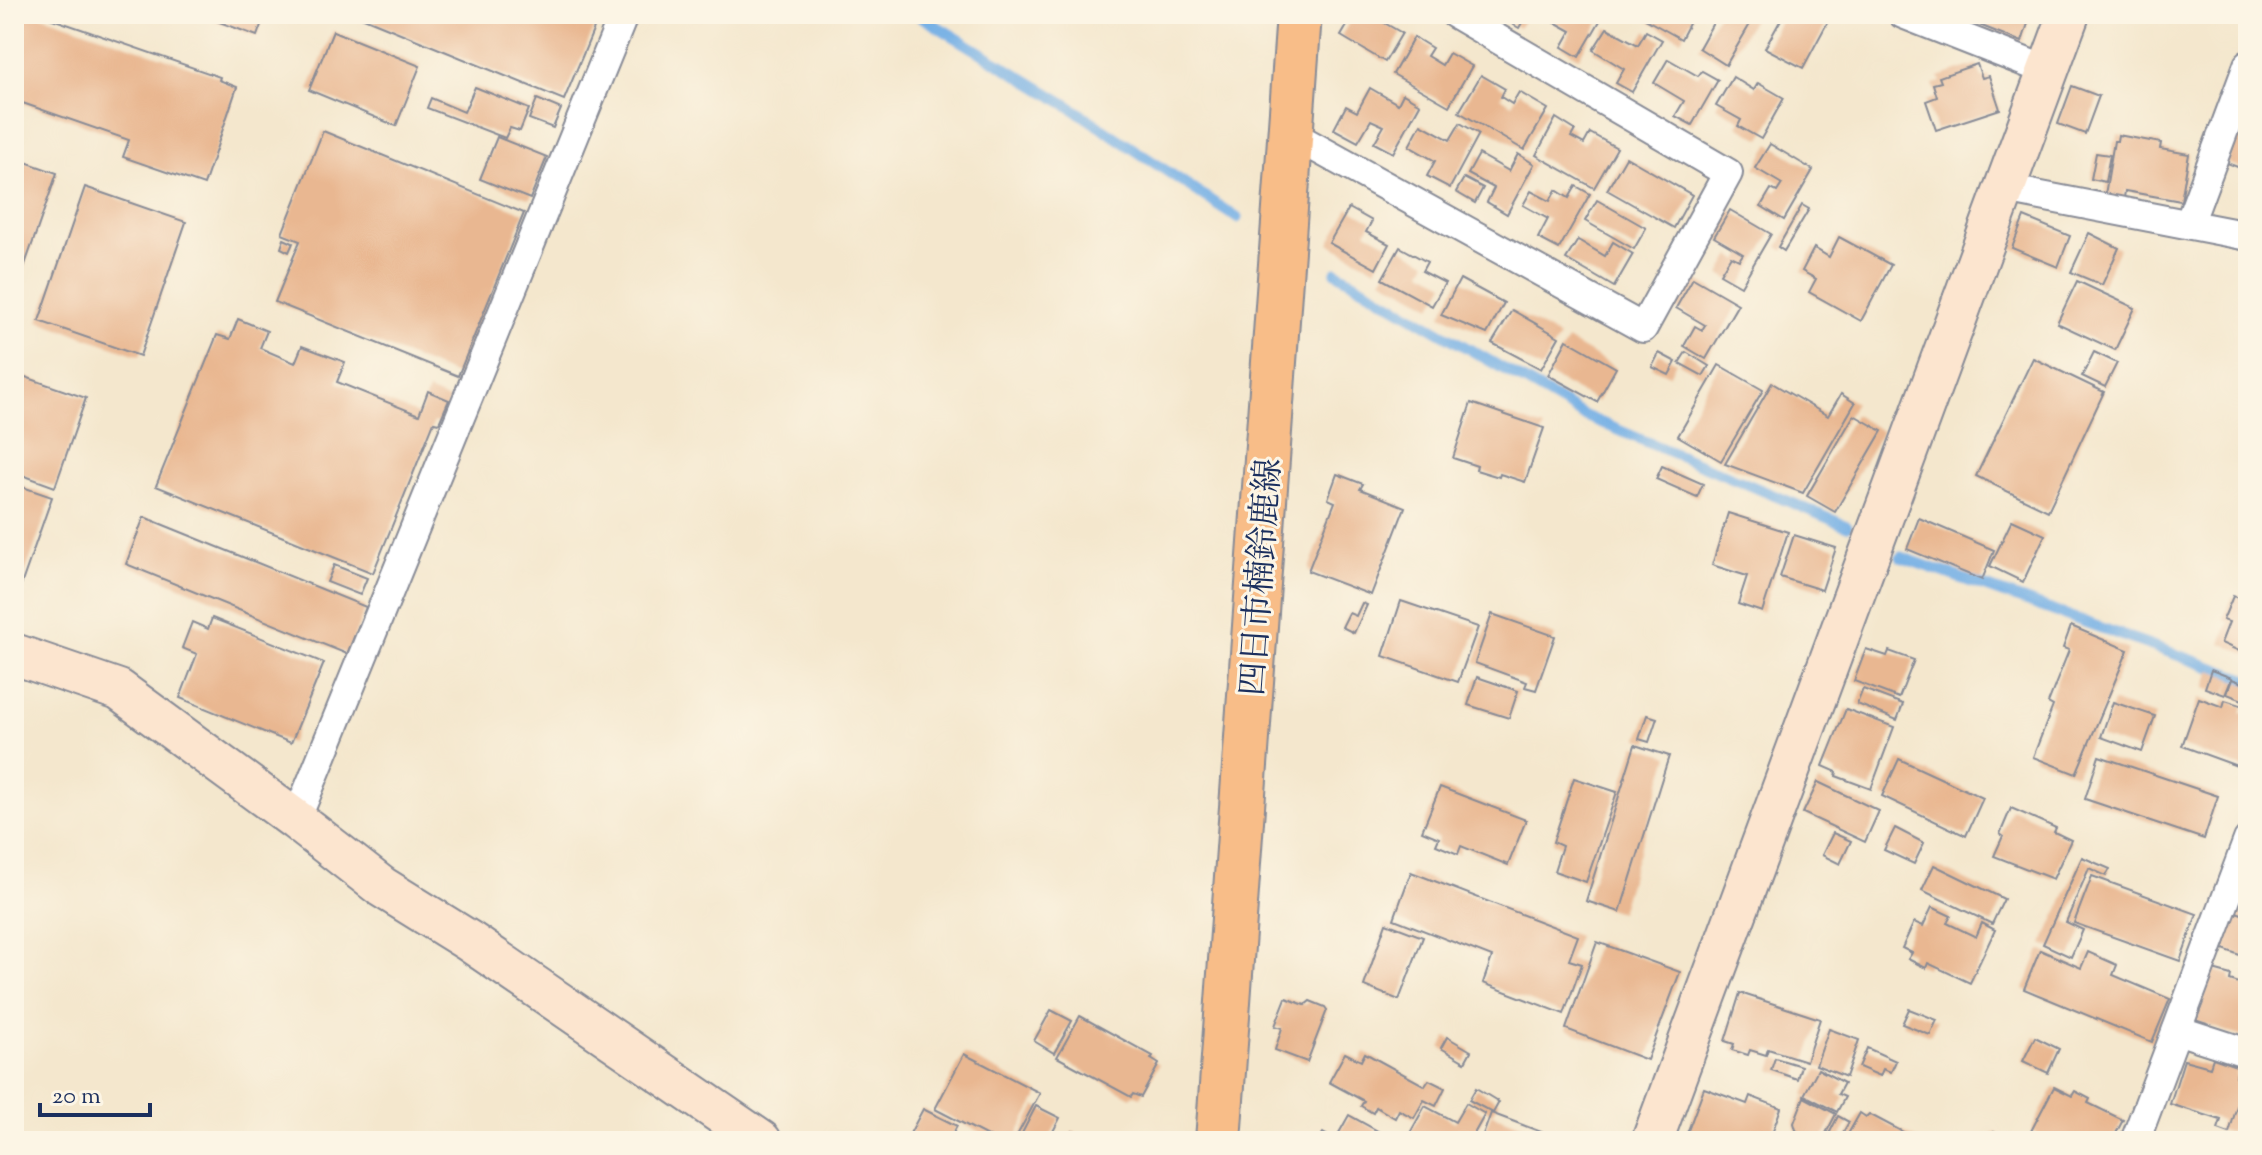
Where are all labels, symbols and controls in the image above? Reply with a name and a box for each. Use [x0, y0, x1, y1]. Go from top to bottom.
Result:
street label: 四日市楠鈴鹿線 [1230, 457, 1295, 698]
scale bar [40, 1067, 150, 1117]
text: 20 m [52, 1080, 101, 1114]

